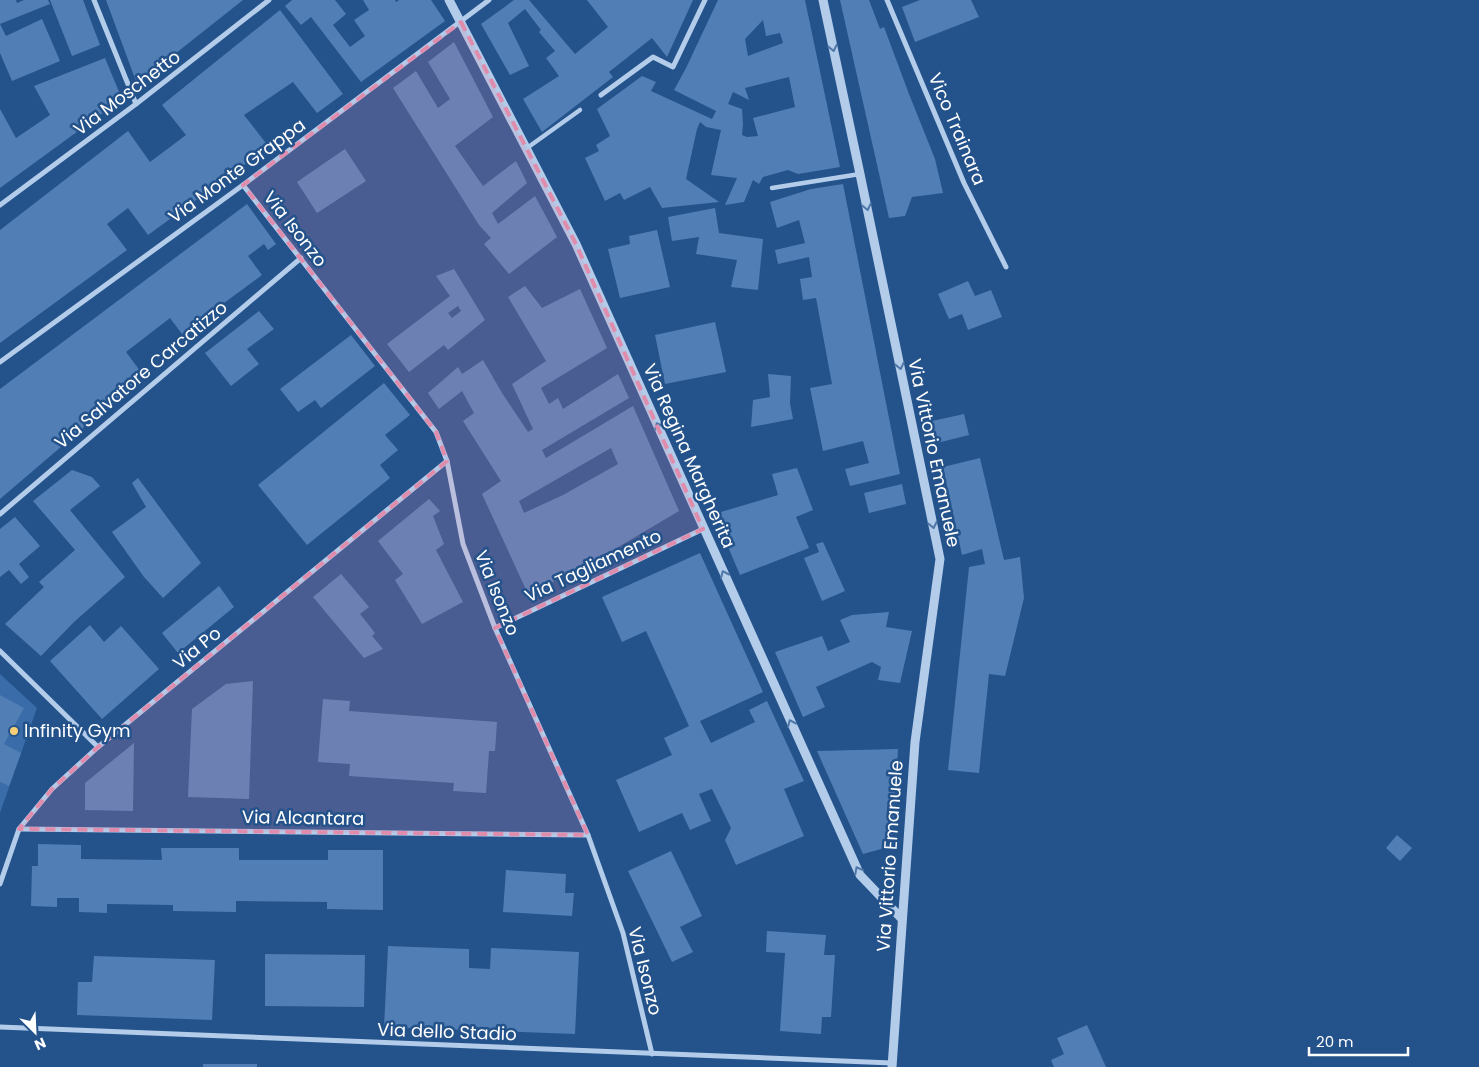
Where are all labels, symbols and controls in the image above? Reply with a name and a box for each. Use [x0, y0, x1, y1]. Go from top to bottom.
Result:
one-way arrow [827, 43, 838, 52]
street label: Via Moschetto [68, 44, 185, 141]
street label: Vico Trainara [923, 69, 992, 189]
street label: Via Monte Grappa [163, 112, 310, 229]
street label: Via Isonzo [258, 185, 333, 272]
one-way arrow [861, 202, 872, 211]
street label: Via Salvatore Carcatizzo [49, 295, 232, 454]
street label: Via Vittorio Emanuele [902, 356, 967, 549]
street label: Via Regina Margherita [637, 359, 742, 552]
one-way arrow [894, 361, 904, 370]
one-way arrow [653, 422, 664, 431]
one-way arrow [927, 520, 937, 529]
street label: Via Tagliamento [520, 523, 665, 608]
street label: Via Isonzo [469, 546, 526, 639]
one-way arrow [720, 570, 731, 579]
street label: Via Po [167, 620, 226, 675]
place label: Infinity Gym [24, 718, 130, 743]
one-way arrow [786, 719, 797, 728]
marker: Infinity Gym [8, 725, 20, 737]
street label: Via Vittorio Emanuele [870, 759, 909, 953]
street label: Via Alcantara [242, 804, 364, 831]
one-way arrow [854, 867, 864, 876]
street label: Via Isonzo [622, 924, 669, 1018]
north arrow [10, 1007, 60, 1057]
street label: Via dello Stadio [377, 1017, 517, 1046]
scale bar [1309, 1024, 1408, 1056]
text: 20 m [1316, 1031, 1354, 1052]
text: N [31, 1033, 49, 1055]

